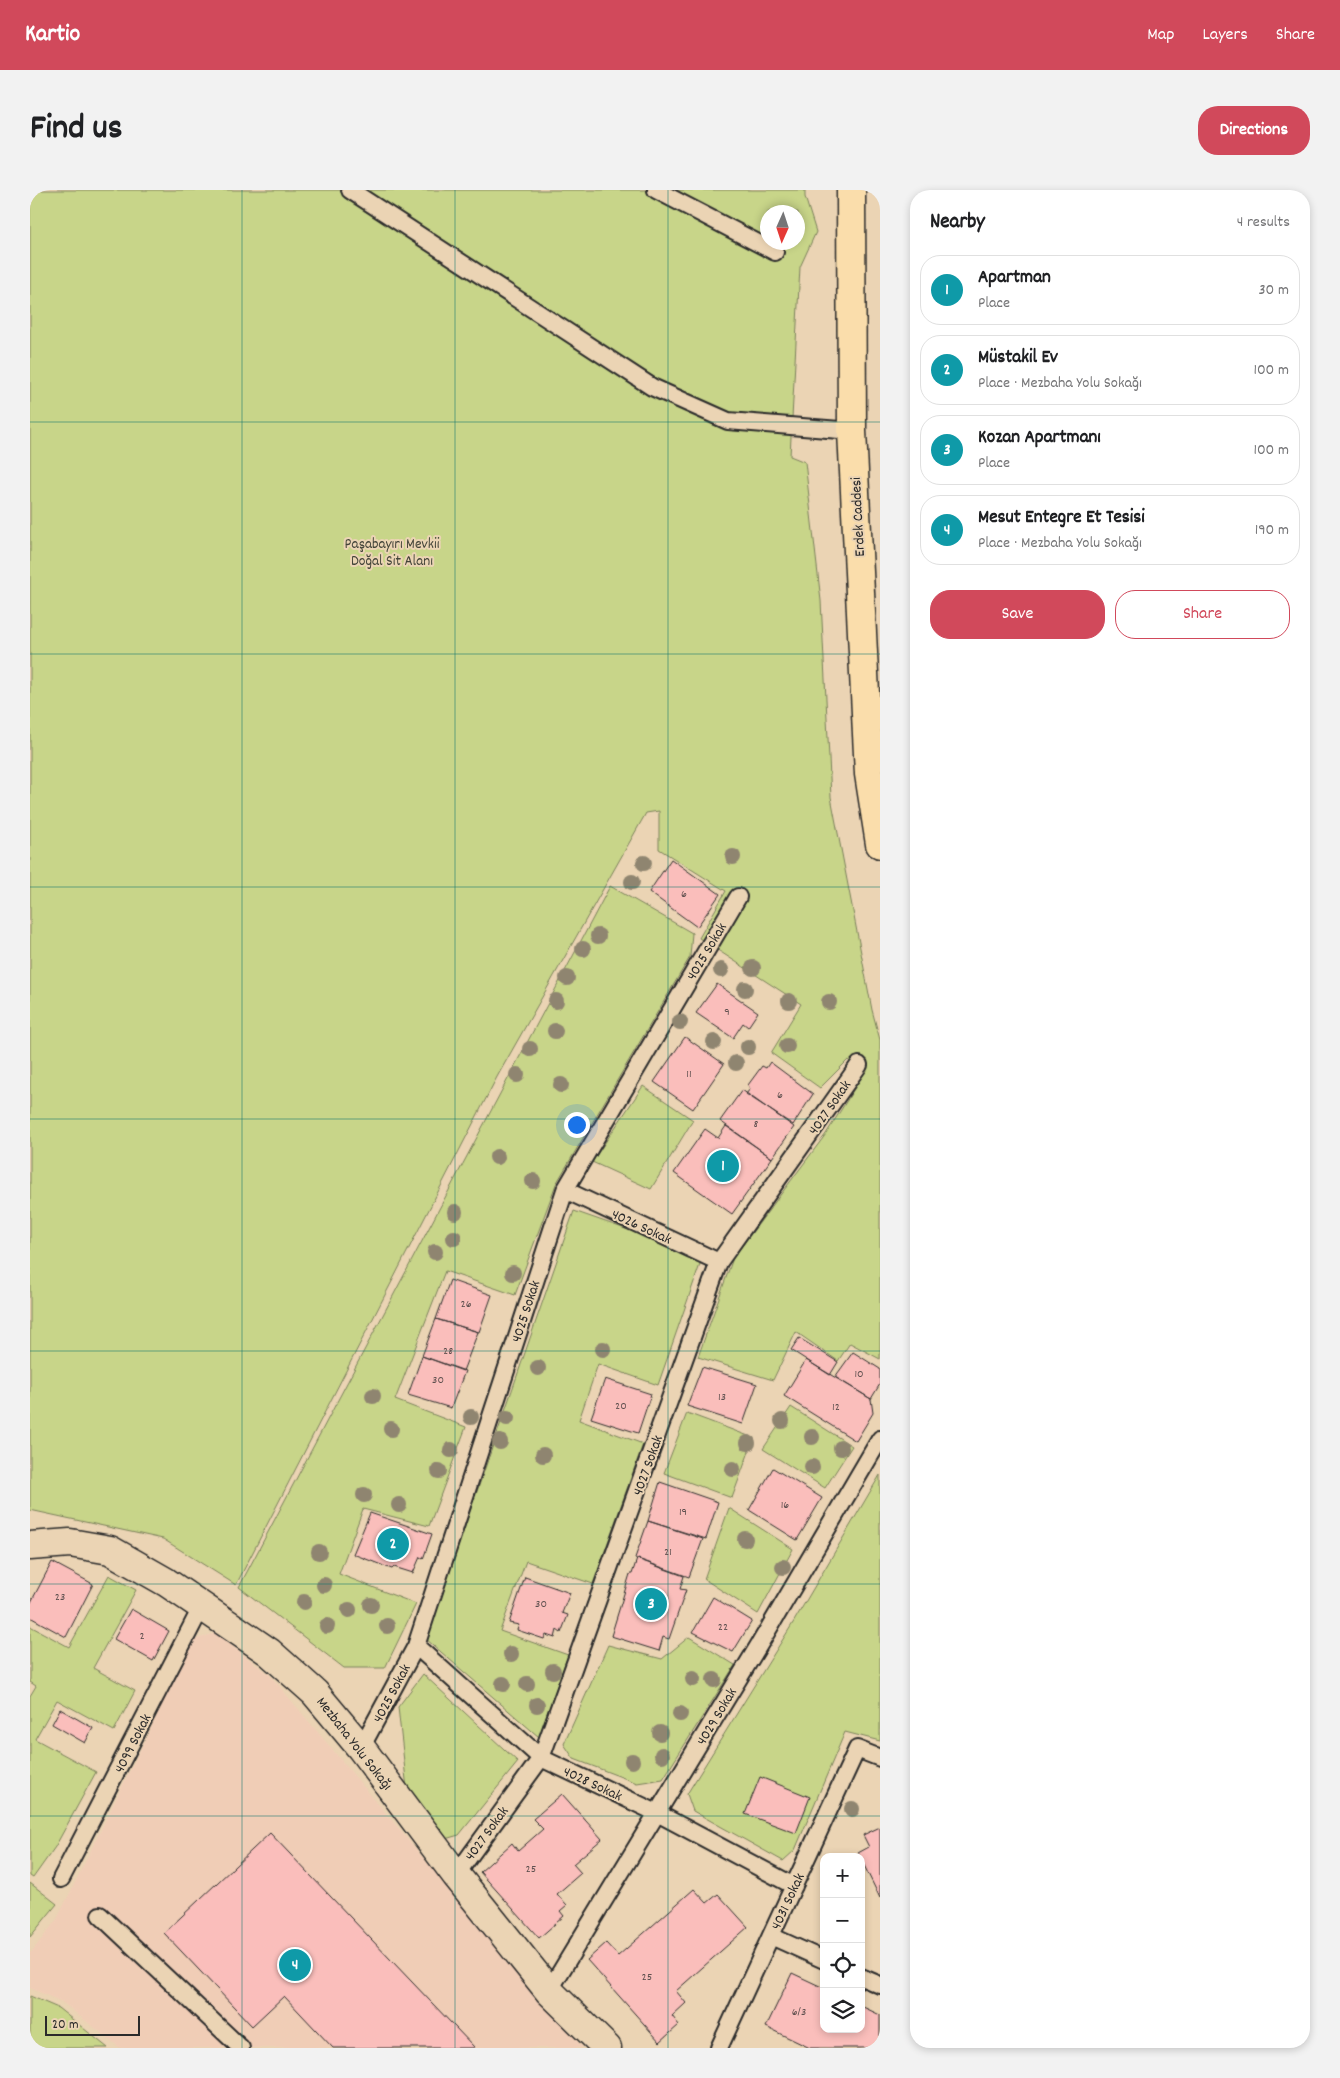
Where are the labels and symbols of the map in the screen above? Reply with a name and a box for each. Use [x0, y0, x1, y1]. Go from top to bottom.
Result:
north arrow [760, 205, 805, 250]
street label: Erdek Caddesi [846, 476, 872, 557]
park label: Paşabayırı Mevkii Doğal Sit Alanı [345, 534, 440, 573]
house number: 6 [681, 886, 687, 903]
street label: 4025 Sokak [682, 919, 734, 985]
house number: 9 [724, 1004, 730, 1021]
house number: 11 [686, 1066, 692, 1083]
street label: 4027 Sokak [804, 1076, 858, 1140]
house number: 6 [777, 1087, 783, 1104]
your location [564, 1112, 590, 1138]
house number: 8 [754, 1116, 759, 1133]
pin: 1 [707, 1147, 739, 1185]
street label: 4026 Sokak [607, 1204, 675, 1251]
street label: 4025 Sokak [507, 1278, 547, 1345]
house number: 26 [460, 1296, 472, 1313]
house number: 28 [443, 1343, 453, 1360]
house number: 10 [854, 1366, 864, 1383]
house number: 30 [432, 1372, 444, 1389]
house number: 13 [718, 1389, 726, 1406]
house number: 20 [615, 1398, 627, 1415]
house number: 12 [832, 1399, 840, 1416]
street label: 4027 Sokak [628, 1432, 670, 1499]
house number: 16 [781, 1497, 789, 1514]
house number: 19 [679, 1504, 687, 1521]
pin: 2 [377, 1525, 409, 1563]
house number: 21 [664, 1544, 672, 1561]
pin: 3 [635, 1585, 667, 1623]
house number: 23 [55, 1589, 65, 1606]
house number: 30 [535, 1596, 547, 1613]
house number: 22 [718, 1619, 728, 1636]
house number: 2 [139, 1628, 145, 1645]
street label: 4025 Sokak [368, 1661, 417, 1727]
street label: 4029 Sokak [692, 1684, 744, 1750]
street label: Mezbaha Yolu Sokağı [310, 1693, 397, 1796]
street label: 4099 Sokak [109, 1710, 158, 1778]
street label: 4028 Sokak [559, 1762, 625, 1808]
street label: 4027 Sokak [460, 1802, 515, 1866]
house number: 25 [526, 1861, 536, 1878]
street label: 4031 Sokak [766, 1870, 812, 1934]
pin: 4 [279, 1946, 311, 1984]
house number: 25 [642, 1969, 652, 1986]
house number: 6/3 [792, 2004, 806, 2021]
scale bar [45, 2013, 140, 2036]

